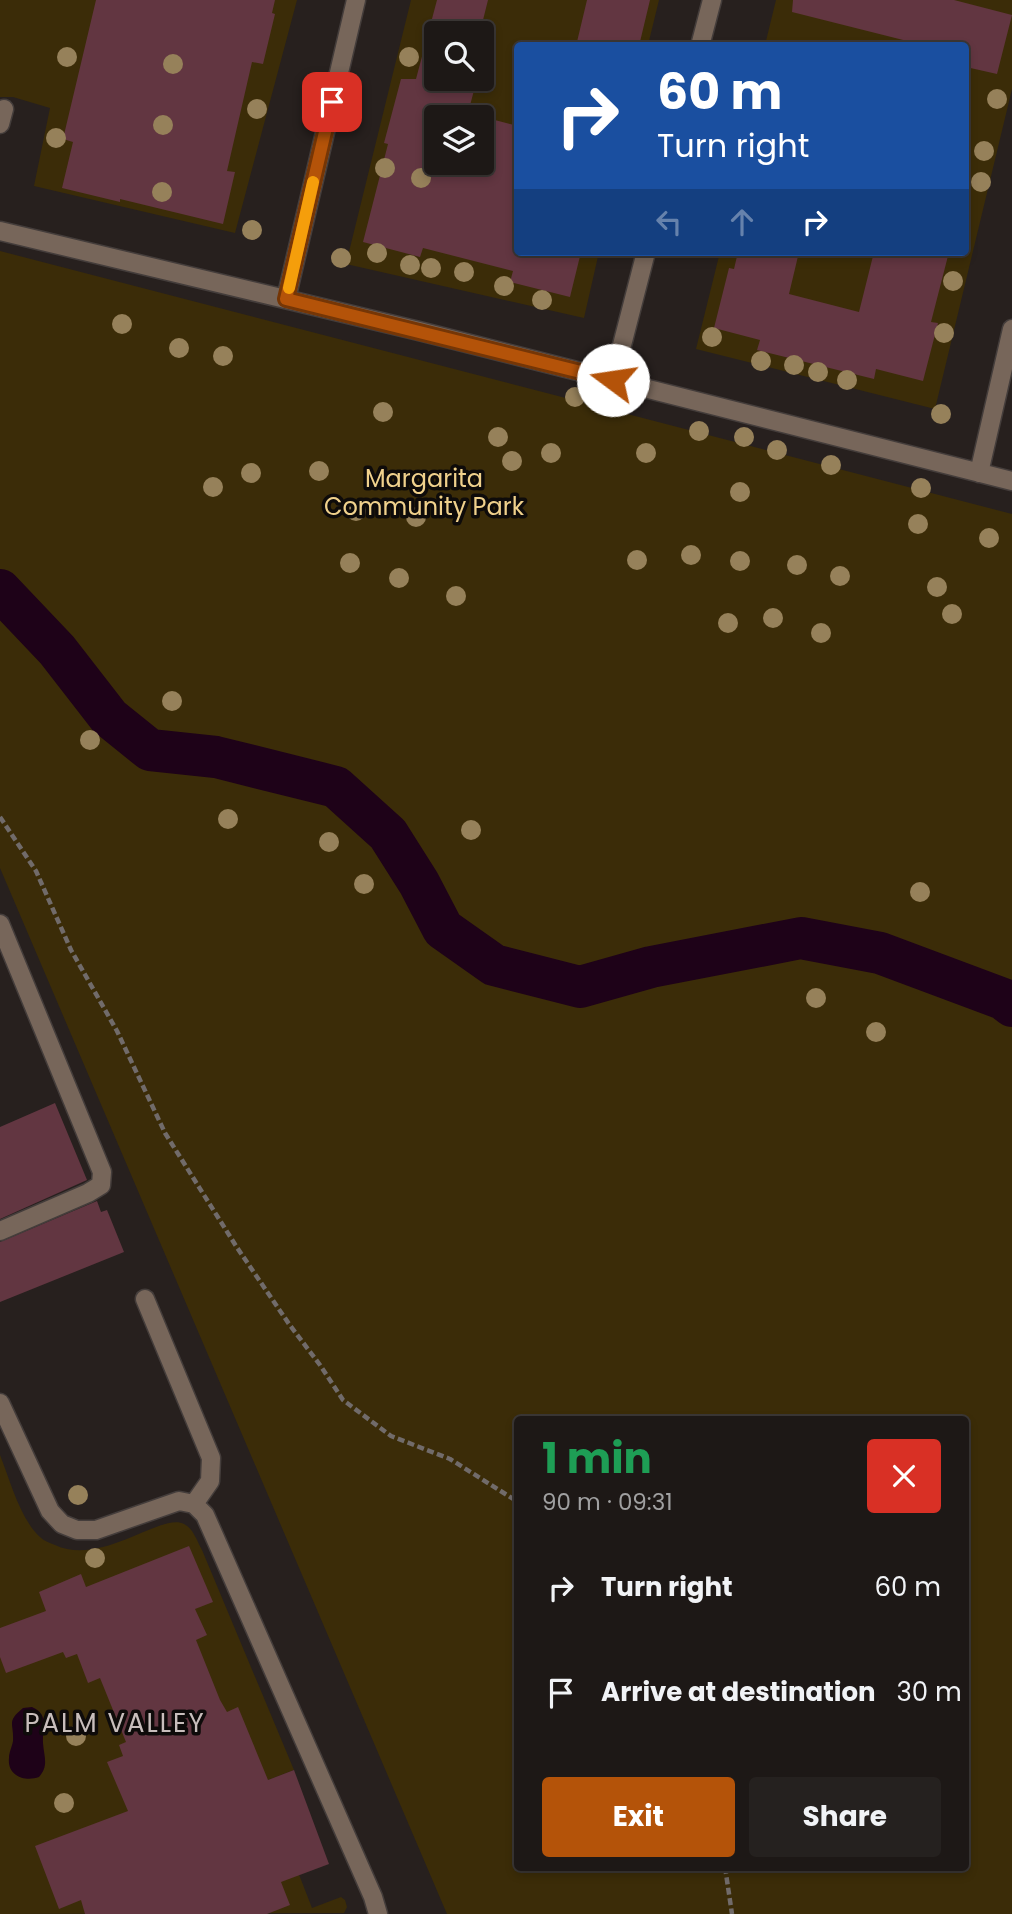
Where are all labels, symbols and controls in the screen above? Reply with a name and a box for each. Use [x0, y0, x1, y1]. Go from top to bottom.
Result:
map controls [424, 21, 494, 175]
button: search [424, 21, 494, 91]
text: 60 m [657, 58, 782, 126]
icon: right [542, 70, 633, 161]
pin [302, 72, 362, 132]
icon: arrive [313, 83, 351, 121]
button: layers [424, 105, 494, 175]
text: Turn right [657, 123, 809, 168]
icon: left [650, 203, 688, 241]
icon: ahead [723, 203, 761, 241]
icon: right [796, 203, 834, 241]
position arrow [576, 343, 650, 417]
park label: Margarita Community Park [324, 462, 525, 523]
text: 1 min [542, 1429, 652, 1488]
button: close [867, 1439, 941, 1513]
text: 90 m · 09:31 [542, 1486, 673, 1518]
icon: right [542, 1569, 580, 1607]
text: Turn right [601, 1569, 733, 1605]
text: 60 m [874, 1569, 941, 1605]
icon: arrive [542, 1674, 580, 1712]
text: Arrive at destination [601, 1674, 876, 1710]
text: 30 m [897, 1674, 962, 1710]
district label: PALM VALLEY [24, 1705, 206, 1741]
button: Exit [542, 1777, 735, 1857]
button: Share [749, 1777, 941, 1857]

